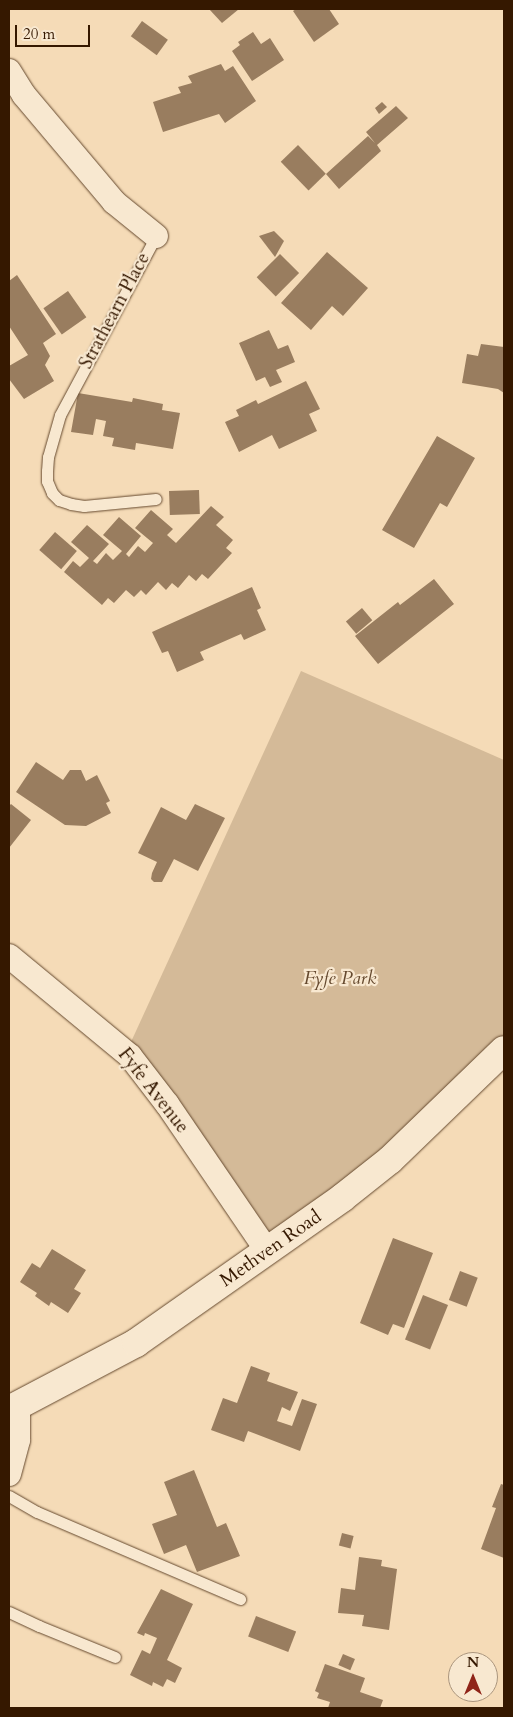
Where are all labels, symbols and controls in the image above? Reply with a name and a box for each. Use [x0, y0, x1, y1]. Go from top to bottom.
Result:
scale bar [18, 15, 92, 47]
text: 20 m [23, 24, 55, 44]
street label: Strathearn Place [75, 249, 155, 373]
park label: Fyfe Park [304, 968, 376, 990]
street label: Fyfe Avenue [113, 1044, 193, 1138]
street label: Methven Road [216, 1206, 326, 1292]
north arrow [448, 1652, 498, 1702]
text: N [467, 1653, 479, 1672]

